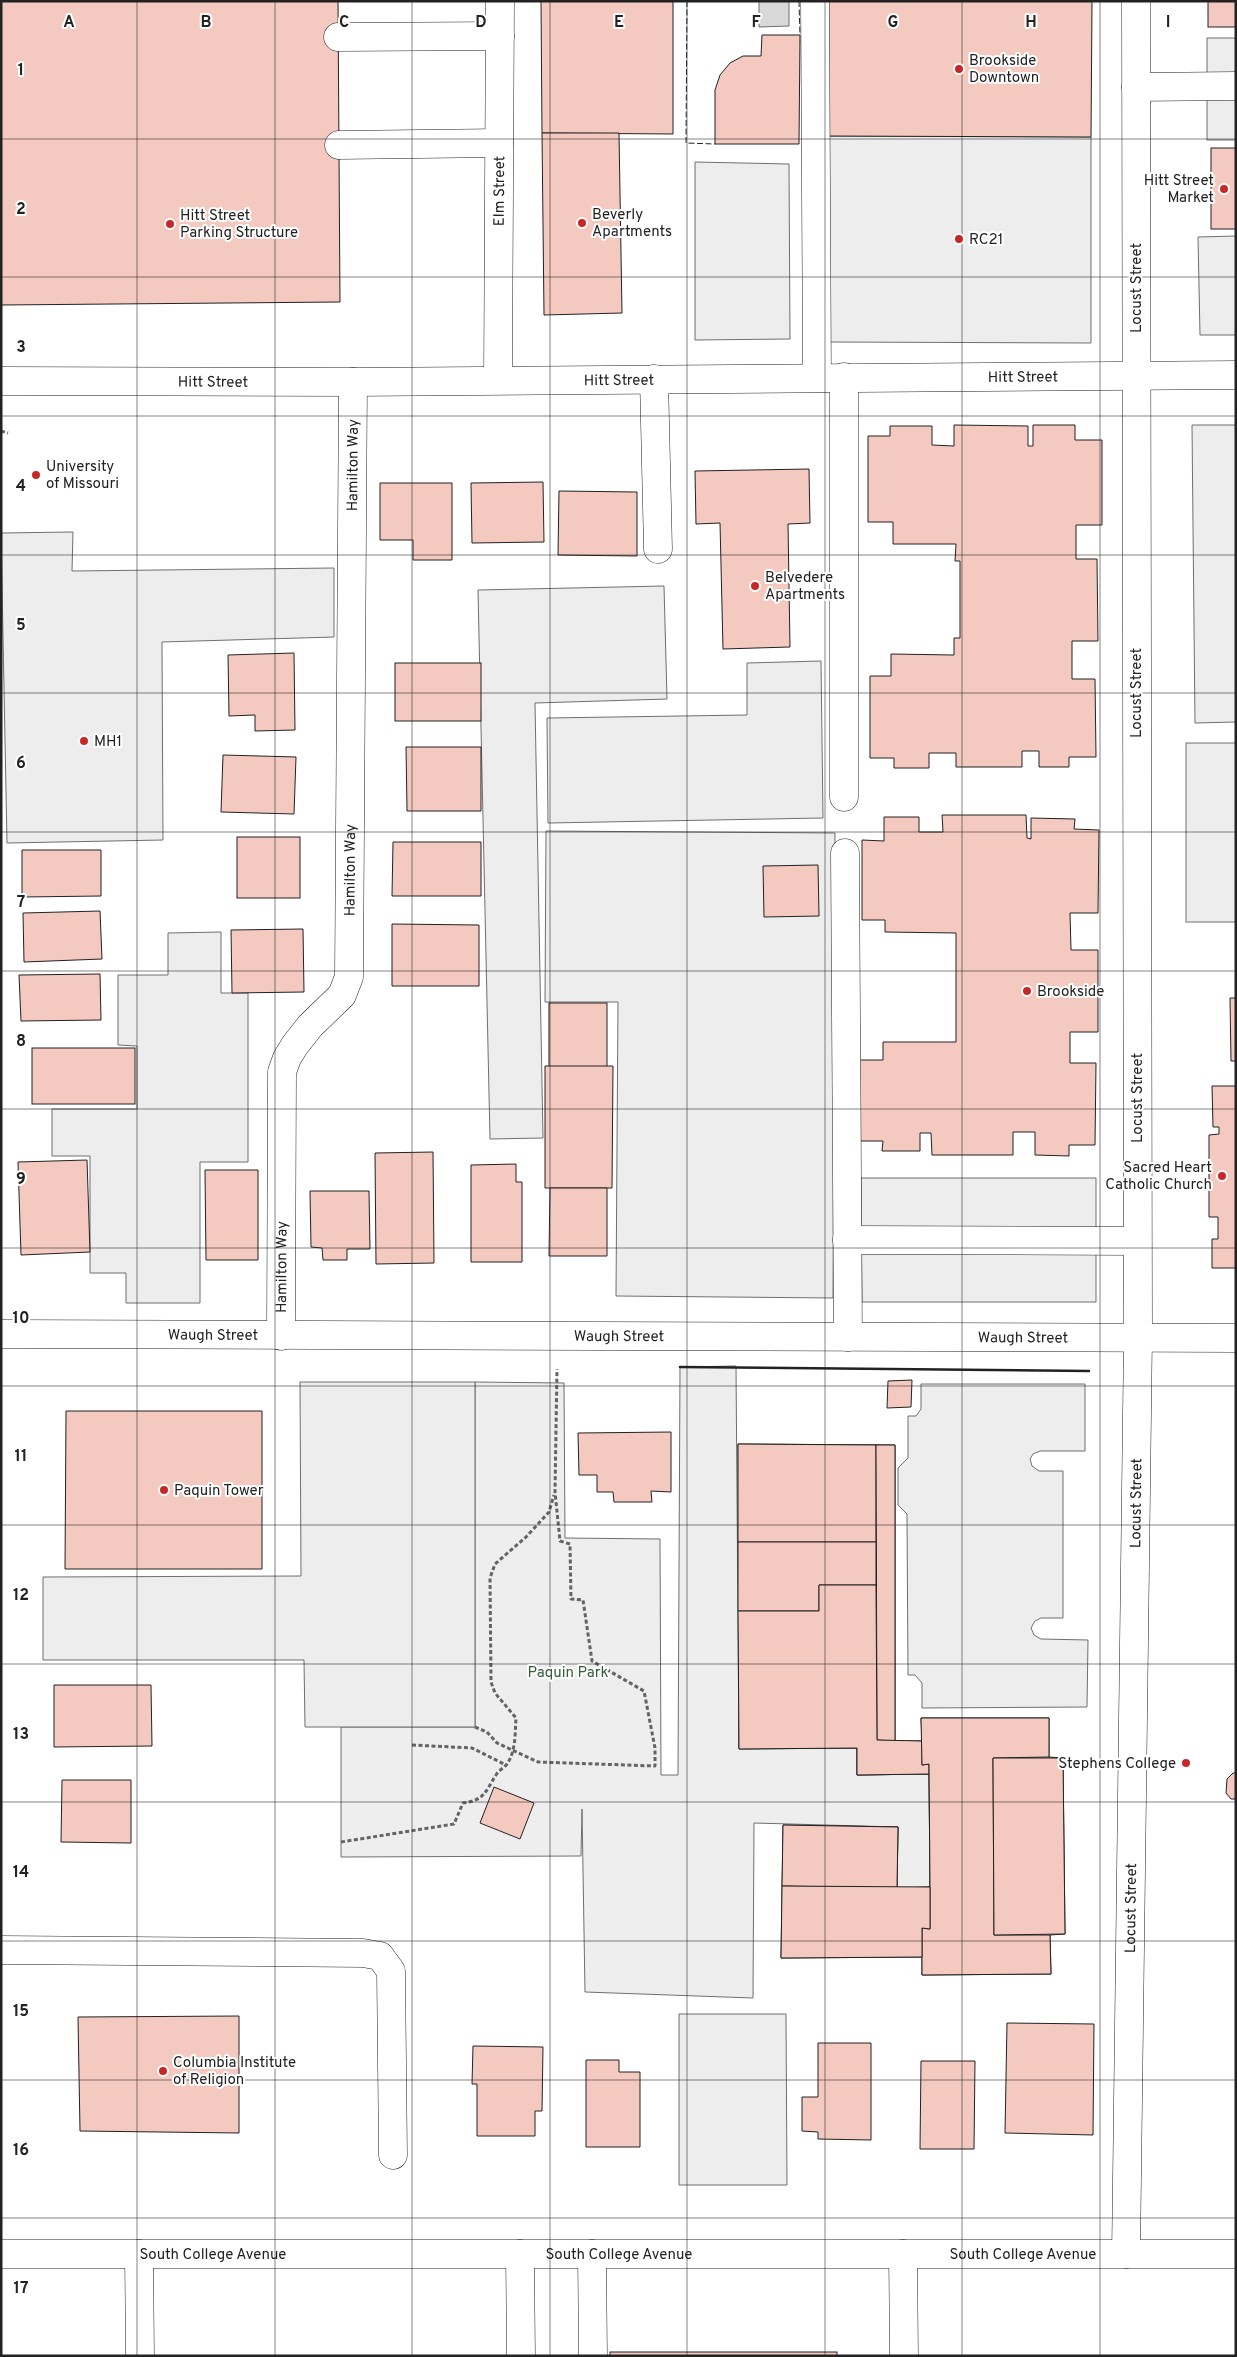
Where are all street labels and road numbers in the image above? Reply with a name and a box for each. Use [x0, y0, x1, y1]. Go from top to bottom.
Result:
street label: Elm Street [491, 156, 510, 226]
street label: Locust Street [1128, 243, 1147, 333]
street label: Hitt Street [988, 368, 1058, 388]
street label: Hitt Street [584, 372, 654, 391]
street label: Hitt Street [178, 374, 248, 393]
street label: Hamilton Way [344, 419, 364, 511]
street label: Locust Street [1128, 648, 1147, 738]
street label: Hamilton Way [341, 824, 361, 916]
street label: Locust Street [1129, 1053, 1148, 1143]
street label: Hamilton Way [273, 1221, 292, 1313]
street label: Waugh Street [168, 1327, 258, 1346]
street label: Waugh Street [574, 1328, 664, 1347]
street label: Waugh Street [978, 1329, 1068, 1348]
street label: Locust Street [1127, 1458, 1147, 1548]
street label: Locust Street [1122, 1863, 1142, 1953]
street label: South College Avenue [140, 2246, 286, 2265]
street label: South College Avenue [546, 2246, 692, 2265]
street label: South College Avenue [950, 2246, 1096, 2265]

